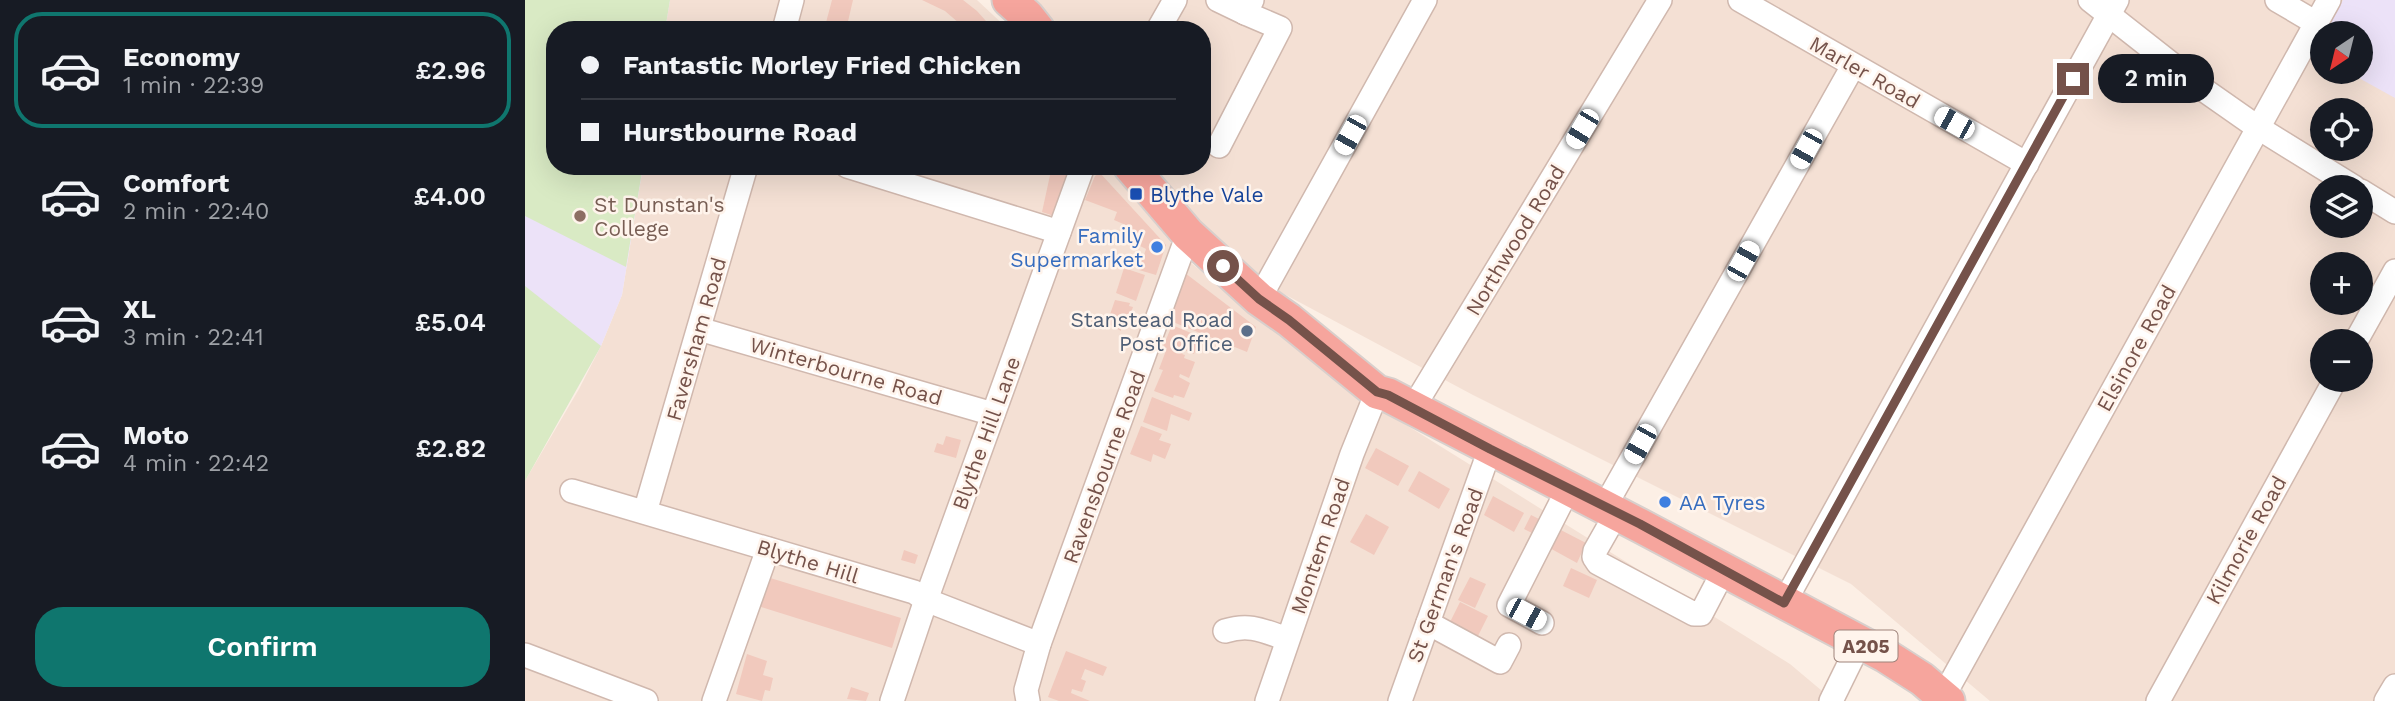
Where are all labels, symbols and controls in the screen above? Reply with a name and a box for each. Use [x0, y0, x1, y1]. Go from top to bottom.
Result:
north arrow [2310, 21, 2373, 84]
map controls [2310, 21, 2373, 392]
street label: Marler Road [1805, 30, 1925, 114]
icon: car [39, 39, 102, 102]
text: Economy [123, 42, 240, 72]
text: Fantastic Morley Fried Chicken [623, 50, 1021, 80]
text: £2.96 [415, 55, 486, 85]
callout: 2 min [2097, 55, 2213, 104]
route end [2057, 63, 2089, 95]
text: 2 min [2124, 65, 2188, 92]
text: 1 min · 22:39 [123, 72, 264, 99]
button: locate [2310, 98, 2373, 161]
car [1931, 104, 1978, 142]
car [1563, 106, 1602, 152]
car [1331, 112, 1370, 158]
text: Hurstbourne Road [623, 117, 857, 147]
car [1787, 126, 1826, 172]
street label: Northwood Road [1460, 160, 1570, 320]
icon: car [39, 165, 102, 228]
text: Comfort [123, 168, 229, 198]
button: layers [2310, 175, 2373, 238]
text: £4.00 [414, 181, 486, 211]
place label: Blythe Vale [1150, 182, 1264, 207]
marker: Blythe Vale [1128, 186, 1144, 202]
place label: St Dunstan's College [594, 192, 724, 241]
text: 2 min · 22:40 [123, 198, 269, 225]
marker: St Dunstan's College [572, 208, 588, 224]
place label: Family Supermarket [1010, 223, 1143, 272]
car [1724, 238, 1763, 284]
marker: Family Supermarket [1149, 239, 1165, 255]
route start [1207, 250, 1239, 282]
button: + [2310, 252, 2373, 315]
street label: Faversham Road [661, 254, 731, 424]
street label: Elsinore Road [2091, 280, 2181, 416]
icon: car [39, 291, 102, 354]
text: XL [123, 294, 156, 324]
text: £5.04 [415, 307, 486, 337]
place label: Stanstead Road Post Office [1070, 307, 1233, 356]
marker: Stanstead Road Post Office [1239, 323, 1255, 339]
text: 3 min · 22:41 [123, 324, 264, 351]
button: − [2310, 329, 2373, 392]
street label: Winterbourne Road [747, 332, 945, 410]
street label: Blythe Hill Lane [947, 353, 1025, 513]
street label: Ravensbourne Road [1057, 367, 1151, 567]
icon: car [39, 417, 102, 480]
text: Moto [123, 420, 189, 450]
car [1621, 421, 1660, 467]
text: £2.82 [416, 433, 486, 463]
text: 4 min · 22:42 [123, 450, 269, 477]
street label: Kilmorie Road [2200, 471, 2292, 609]
street label: Montem Road [1285, 475, 1355, 617]
street label: St German's Road [1402, 484, 1488, 666]
place label: AA Tyres [1679, 490, 1766, 515]
marker: AA Tyres [1657, 494, 1673, 510]
street label: Blythe Hill [754, 534, 863, 589]
car [1503, 595, 1550, 633]
button: Confirm [35, 607, 490, 687]
road number: A205 [1835, 631, 1897, 662]

